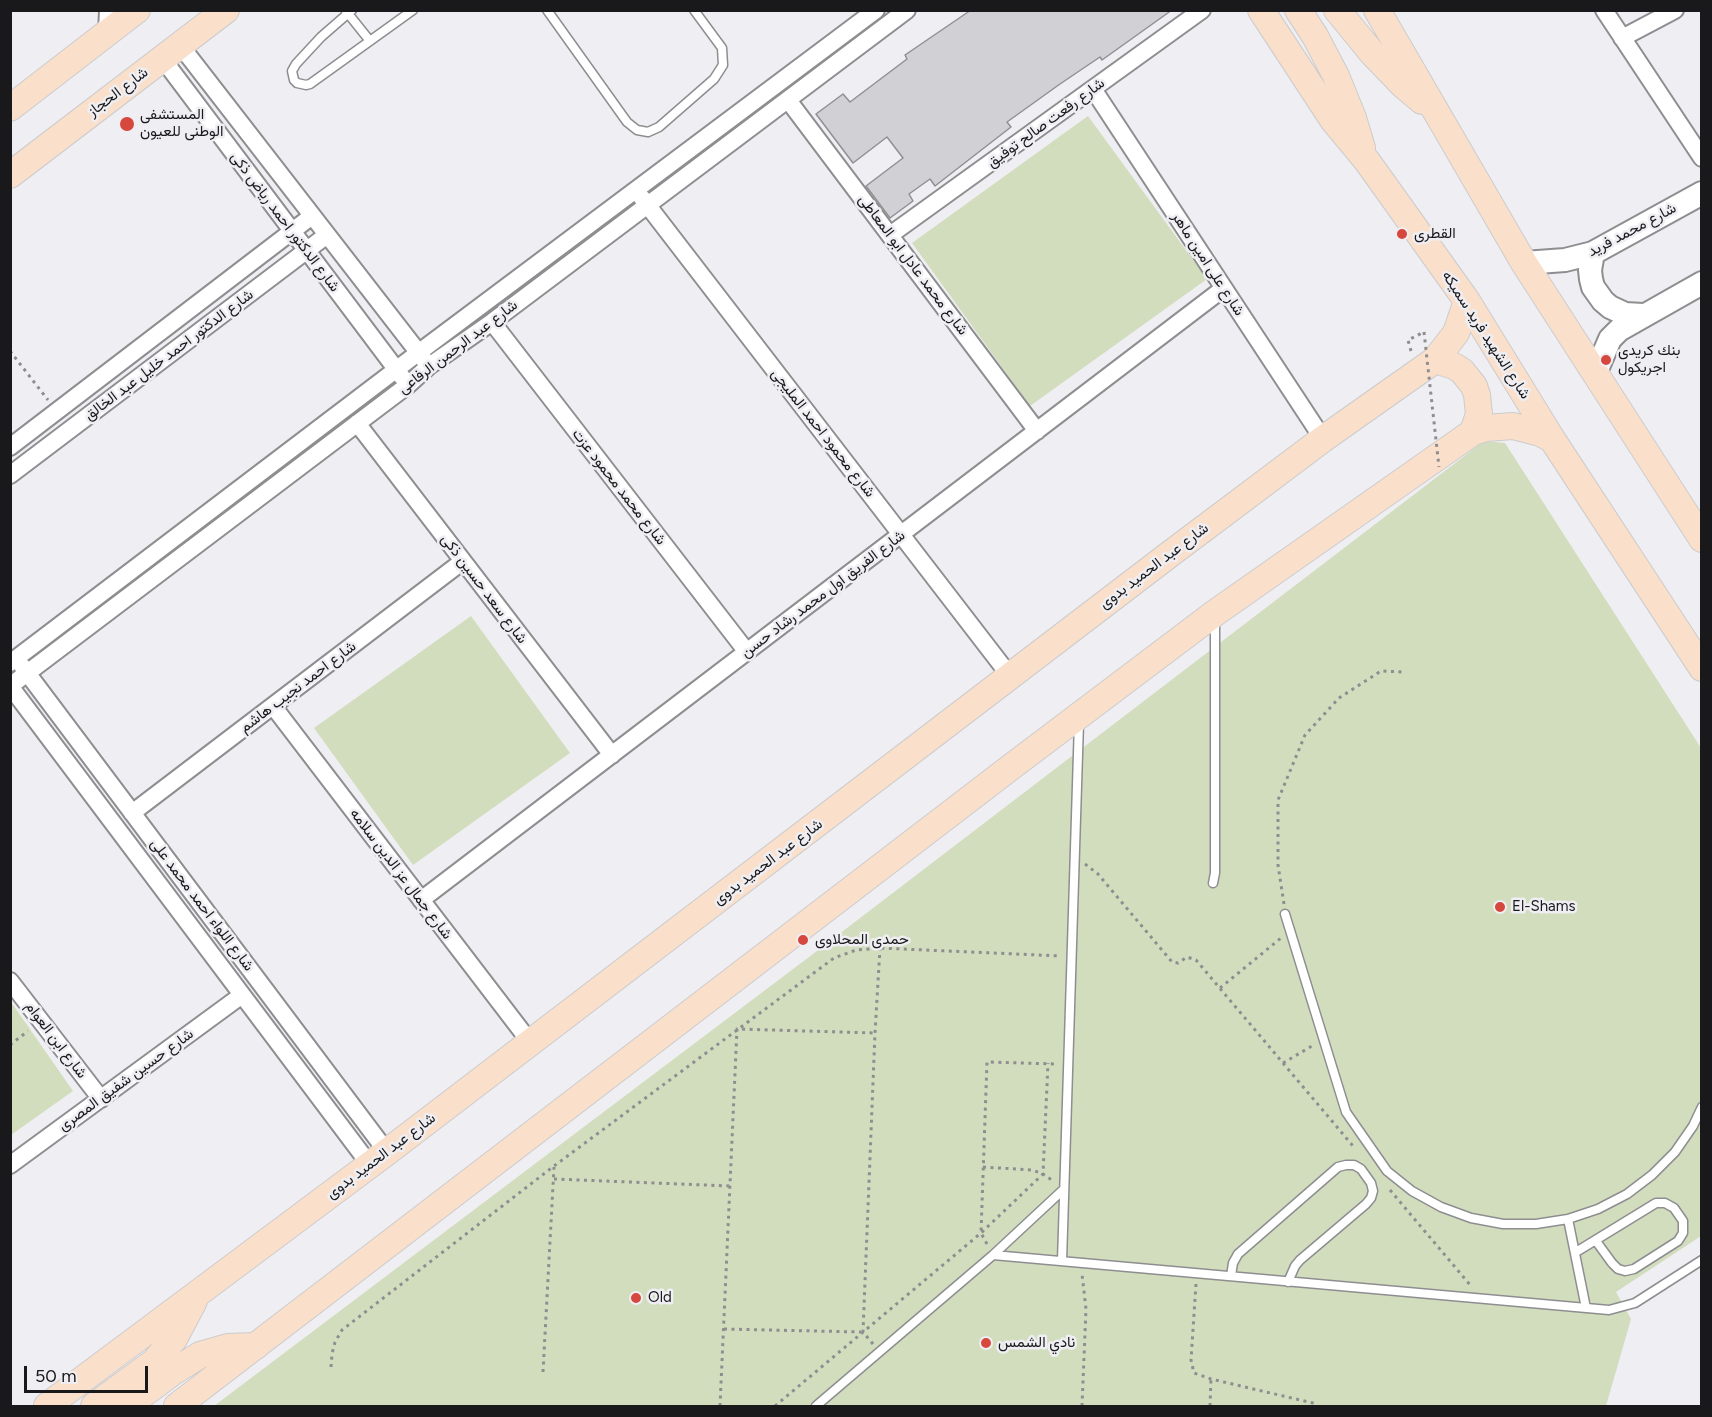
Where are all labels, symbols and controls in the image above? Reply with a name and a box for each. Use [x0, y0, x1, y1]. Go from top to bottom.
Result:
street label: شارع الحجاز [84, 63, 152, 121]
street label: شارع رفعت صالح توفيق [984, 74, 1108, 172]
place label: المستشفى الوطنى للعيون [140, 106, 223, 141]
marker: المستشفى الوطنى للعيون [118, 115, 136, 133]
street label: شارع الدكتور احمد رياض ذكى [227, 149, 343, 295]
street label: شارع محمد عادل ابو المعاطى [854, 191, 972, 339]
street label: شارع محمد فريد [1585, 199, 1679, 261]
street label: شارع على امين ماهر [1168, 209, 1248, 319]
place label: القطرى [1414, 225, 1456, 243]
marker: القطرى [1395, 227, 1409, 241]
street label: شارع الشهيد فريد سميكه [1438, 268, 1534, 402]
street label: شارع الدكتور احمد خليل عبد الخالق [81, 286, 257, 424]
street label: شارع عبد الرحمن الرفاعى [395, 296, 521, 398]
place label: بنك كريدى اجريكول [1618, 342, 1681, 377]
marker: بنك كريدى اجريكول [1599, 353, 1613, 367]
street label: شارع محمود احمد المليجى [767, 365, 879, 501]
street label: شارع محمد محمود عزت [568, 425, 670, 549]
street label: شارع عبد الحميد بدوى [1096, 519, 1212, 613]
street label: شارع الفريق اول محمد رشاد حسن [737, 526, 909, 662]
street label: شارع سعد حسين ذكى [437, 531, 531, 647]
street label: شارع احمد نجيب هاشم [236, 637, 360, 737]
street label: شارع جمال عز الدين سلامه [346, 805, 456, 943]
street label: شارع عبد الحميد بدوى [710, 815, 826, 909]
street label: شارع اللواء احمد محمد على [146, 835, 258, 975]
place label: El-Shams [1512, 898, 1575, 916]
marker: El-Shams [1493, 900, 1507, 914]
place label: حمدى المحلاوى [815, 931, 909, 949]
marker: حمدى المحلاوى [796, 933, 810, 947]
street label: شارع ابن العوام [21, 998, 91, 1082]
street label: شارع حسين شفيق المصرى [55, 1025, 197, 1135]
street label: شارع عبد الحميد بدوى [323, 1109, 439, 1203]
place label: Old [648, 1289, 672, 1307]
marker: Old [629, 1291, 643, 1305]
place label: نادي الشمس [998, 1334, 1075, 1352]
marker: نادي الشمس [979, 1336, 993, 1350]
scale bar [27, 1354, 152, 1392]
text: 50 m [35, 1365, 77, 1387]

